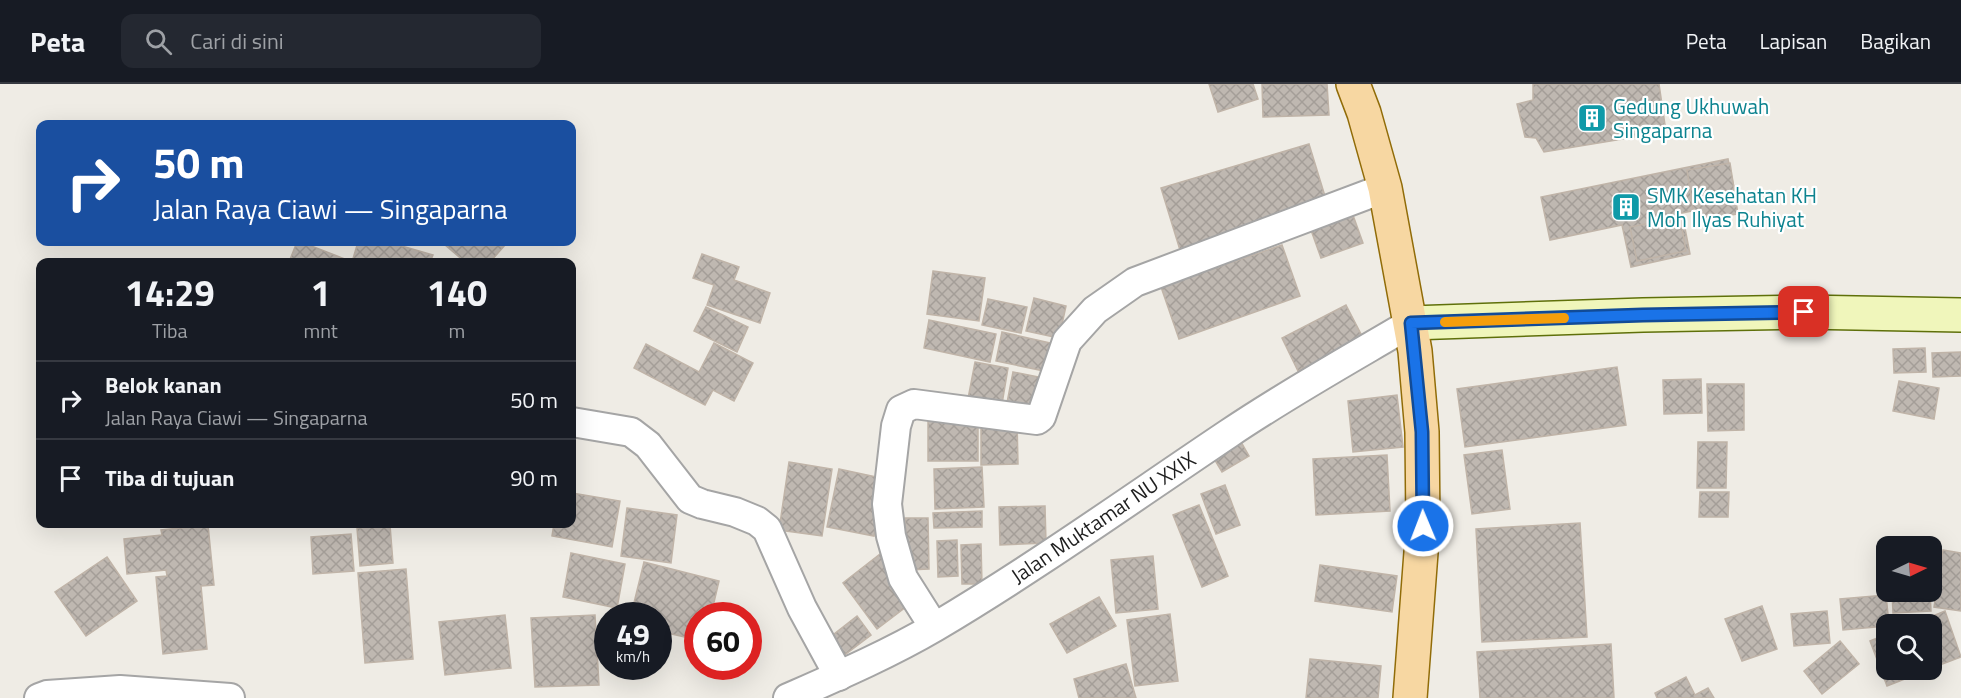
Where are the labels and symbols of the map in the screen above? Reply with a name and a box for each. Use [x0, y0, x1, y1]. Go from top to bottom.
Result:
place label: Gedung Ukhuwah Singaparna [1613, 90, 1769, 146]
building icon: Gedung Ukhuwah Singaparna [1576, 102, 1608, 134]
place label: SMK Kesehatan KH Moh Ilyas Ruhiyat [1647, 179, 1817, 235]
building icon: SMK Kesehatan KH Moh Ilyas Ruhiyat [1610, 191, 1642, 223]
pin [1778, 286, 1829, 337]
street label: Jalan Muktamar NU XXIX [1004, 443, 1202, 591]
position arrow [1391, 494, 1455, 558]
north arrow [1876, 536, 1942, 602]
speed limit sign: 60 [684, 602, 762, 680]

